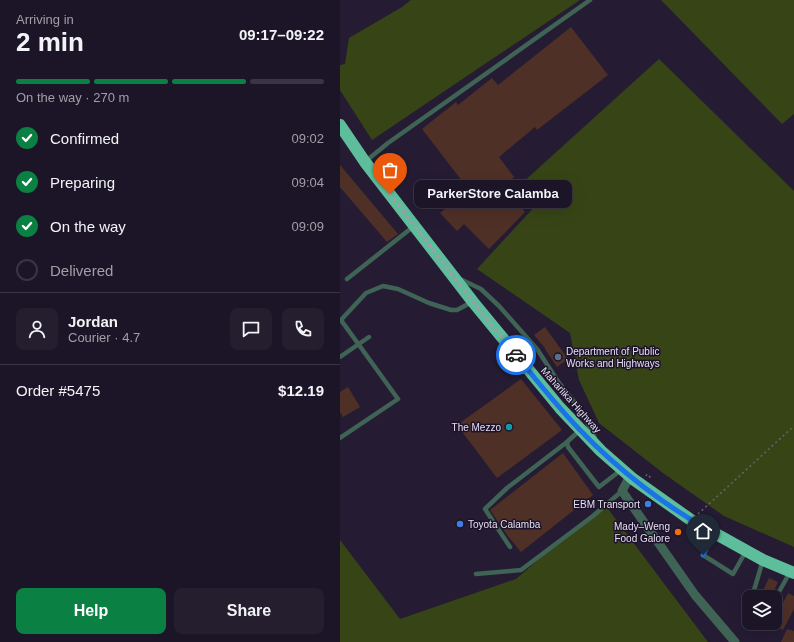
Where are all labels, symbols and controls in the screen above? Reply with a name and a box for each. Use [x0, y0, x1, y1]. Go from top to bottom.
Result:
text: Arriving in [16, 12, 74, 27]
text: 09:17–09:22 [239, 26, 324, 43]
text: 2 min [16, 27, 84, 57]
text: On the way · 270 m [16, 90, 129, 105]
icon: check [16, 127, 38, 149]
text: Confirmed [50, 130, 119, 147]
text: 09:02 [291, 131, 324, 146]
pin [373, 153, 407, 194]
icon: bag [379, 159, 401, 181]
icon: check [16, 171, 38, 193]
text: Preparing [50, 174, 115, 191]
text: 09:04 [291, 175, 324, 190]
callout: ParkerStore Calamba [414, 180, 572, 208]
text: ParkerStore Calamba [427, 186, 559, 201]
icon: check [16, 215, 38, 237]
text: On the way [50, 218, 126, 235]
text: 09:09 [291, 219, 324, 234]
text: Delivered [50, 262, 113, 279]
button: person [16, 308, 58, 350]
button: chat [230, 308, 272, 350]
button: phone [282, 308, 324, 350]
text: Jordan [68, 313, 118, 330]
text: Courier · 4.7 [68, 330, 140, 345]
courier [496, 335, 536, 375]
icon: car [505, 344, 527, 366]
place label: Department of Public Works and Highways [566, 346, 660, 369]
marker: Department of Public Works and Highways [553, 352, 563, 362]
street label: Maharlika Highway [539, 365, 603, 435]
text: Order #5475 [16, 382, 100, 399]
text: $12.19 [278, 382, 324, 399]
place label: The Mezzo [452, 422, 501, 433]
marker: The Mezzo [504, 422, 514, 432]
place label: EBM Transport [573, 499, 640, 510]
marker: EBM Transport [643, 499, 653, 509]
pin [686, 514, 720, 555]
marker: Toyota Calamba [455, 519, 465, 529]
place label: Toyota Calamba [468, 519, 541, 530]
icon: home [692, 520, 714, 542]
place label: Mady–Weng Food Galore [614, 521, 670, 544]
marker: Mady–Weng Food Galore [673, 527, 683, 537]
button: Help [16, 588, 166, 634]
button: Share [174, 588, 324, 634]
map controls [742, 590, 782, 630]
button: layers [742, 590, 782, 630]

